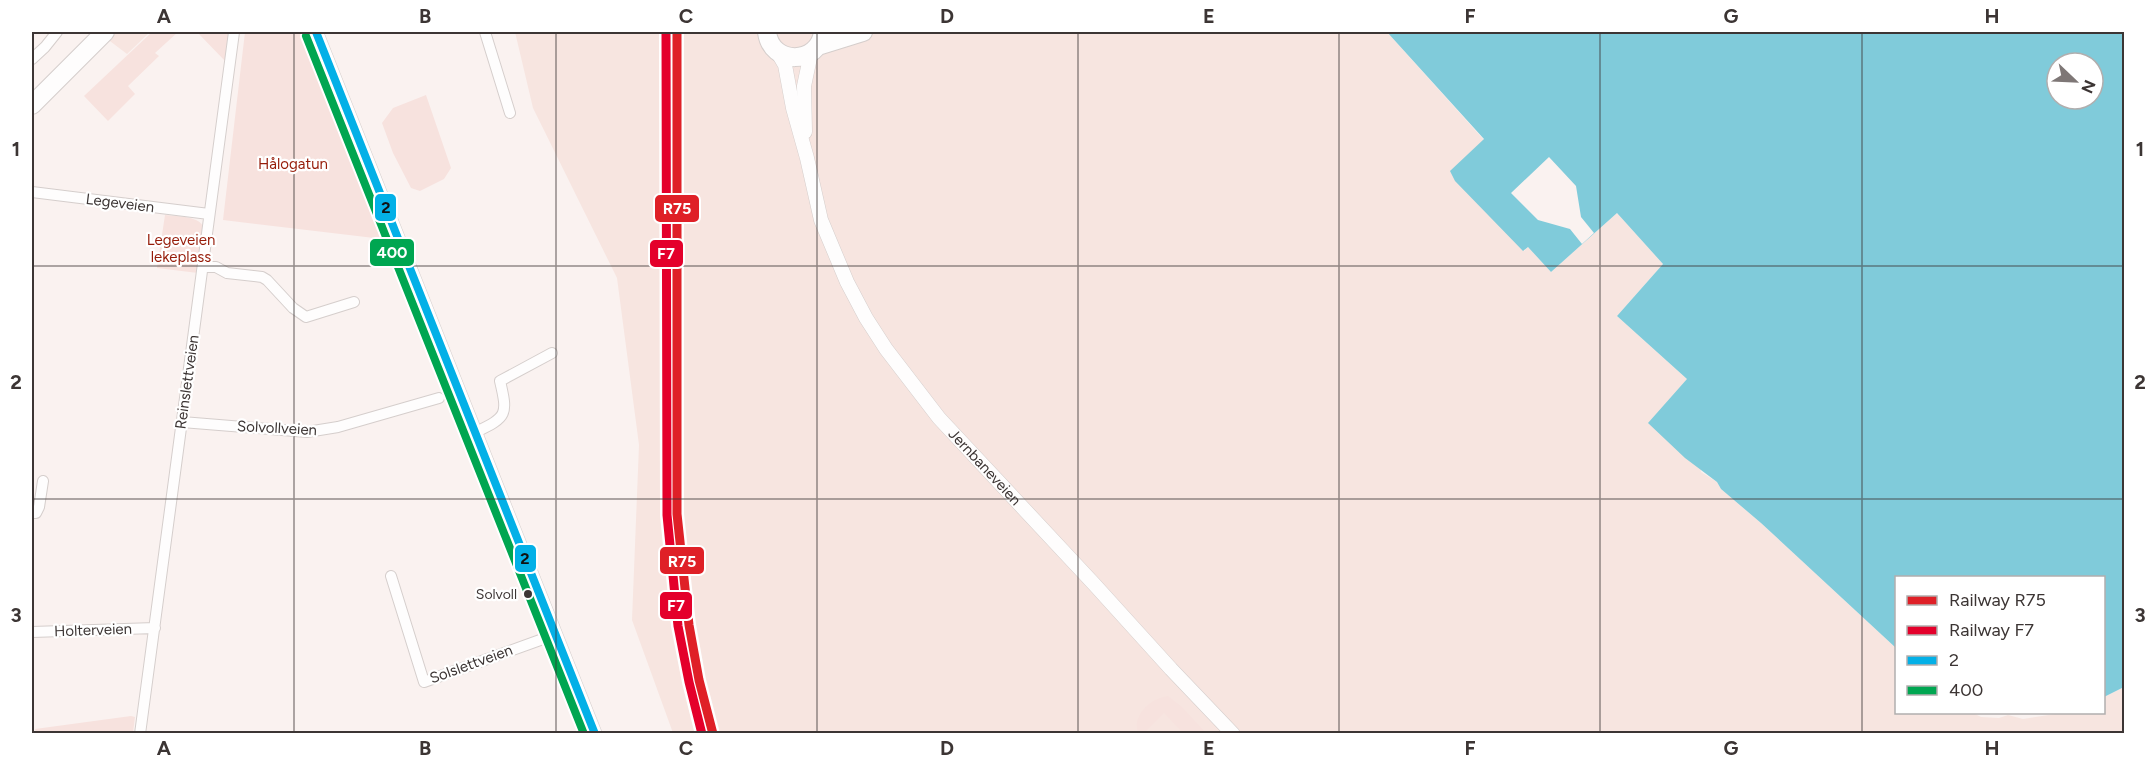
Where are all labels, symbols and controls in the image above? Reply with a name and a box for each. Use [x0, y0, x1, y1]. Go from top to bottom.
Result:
text: A [157, 4, 172, 28]
text: B [419, 4, 431, 28]
text: C [679, 4, 693, 28]
text: D [940, 4, 954, 28]
text: E [1203, 4, 1215, 28]
text: F [1464, 4, 1476, 28]
text: G [1724, 4, 1739, 28]
text: H [1985, 4, 2000, 28]
north arrow [2045, 51, 2105, 111]
text: N [2077, 77, 2100, 96]
text: 1 [12, 137, 20, 161]
text: 1 [2136, 137, 2144, 161]
park label: Hålogatun [258, 155, 328, 173]
street label: Legeveien [85, 190, 155, 216]
line badge: 2 [374, 193, 397, 222]
line badge: R75 [654, 194, 700, 223]
text: 2 [381, 198, 391, 217]
text: R75 [663, 199, 691, 218]
park label: Legeveien lekeplass [147, 231, 215, 266]
line badge: 400 [369, 238, 415, 267]
line badge: F7 [649, 239, 684, 268]
text: 400 [377, 243, 407, 262]
text: F7 [657, 244, 675, 263]
street label: Reinslettveien [171, 334, 203, 430]
text: 2 [10, 370, 22, 394]
text: 2 [2134, 370, 2146, 394]
street label: Solvollveien [237, 417, 317, 439]
street label: Jernbaneveien [945, 425, 1025, 509]
line badge: 2 [514, 544, 537, 573]
line badge: R75 [659, 546, 705, 575]
text: 2 [520, 549, 530, 568]
text: R75 [668, 552, 696, 571]
legend [1895, 576, 2105, 714]
place label: Solvoll [476, 586, 517, 603]
marker: Solvoll [522, 588, 534, 600]
text: Railway R75 [1949, 589, 2046, 611]
line badge: F7 [659, 591, 693, 620]
text: F7 [667, 596, 685, 615]
text: 3 [10, 603, 22, 627]
text: 3 [2134, 603, 2146, 627]
text: Railway F7 [1949, 619, 2034, 641]
street label: Holterveien [54, 620, 132, 640]
street label: Solslettveien [427, 641, 515, 687]
text: 2 [1949, 649, 1959, 671]
text: 400 [1949, 679, 1983, 701]
text: A [157, 736, 172, 760]
text: B [419, 736, 431, 760]
text: C [679, 736, 693, 760]
text: D [940, 736, 954, 760]
text: E [1203, 736, 1215, 760]
text: F [1464, 736, 1476, 760]
text: G [1724, 736, 1739, 760]
text: H [1985, 736, 2000, 760]

